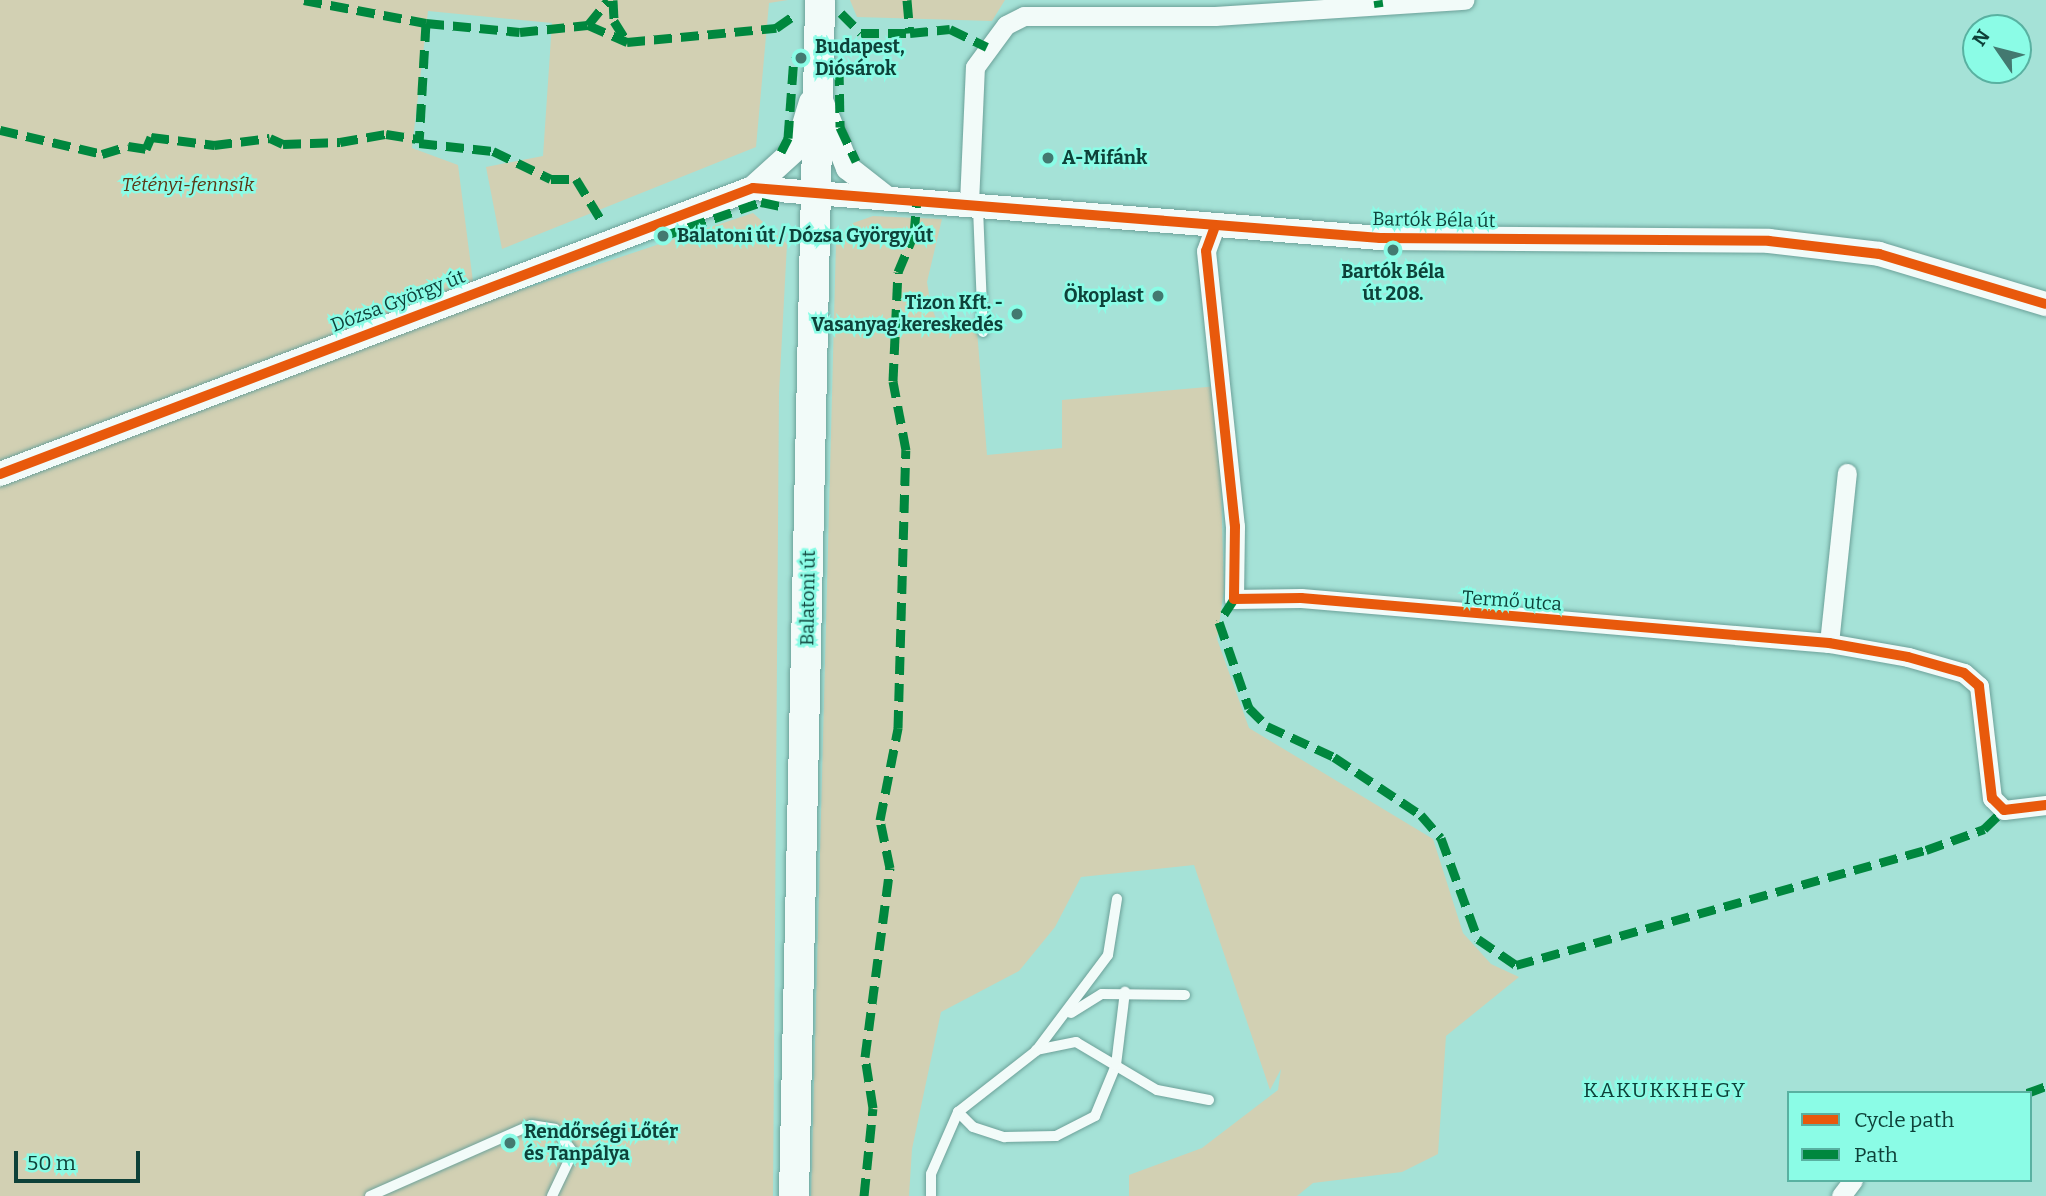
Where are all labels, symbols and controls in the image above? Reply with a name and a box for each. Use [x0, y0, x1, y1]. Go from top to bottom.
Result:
north arrow [1962, 14, 2032, 84]
text: N [1967, 25, 1995, 50]
place label: Budapest, Diósárok [815, 36, 905, 80]
marker: Budapest, Diósárok [793, 50, 809, 66]
place label: A-Mifánk [1062, 147, 1147, 169]
marker: A-Mifánk [1040, 150, 1056, 166]
park label: Tétényi-fennsík [122, 174, 254, 196]
street label: Bartók Béla út [1372, 208, 1496, 232]
place label: Balatoni út / Dózsa György út [677, 225, 934, 247]
marker: Balatoni út / Dózsa György út [655, 228, 671, 244]
marker: Bartók Béla út 208. [1385, 242, 1401, 258]
place label: Bartók Béla út 208. [1341, 261, 1445, 305]
street label: Dózsa György út [328, 265, 468, 337]
place label: Ökoplast [1064, 285, 1144, 307]
marker: Ökoplast [1150, 288, 1166, 304]
place label: Tizon Kft. - Vasanyag kereskedés [811, 292, 1003, 336]
marker: Tizon Kft. - Vasanyag kereskedés [1009, 306, 1025, 322]
street label: Balatoni út [796, 550, 820, 646]
street label: Termő utca [1461, 586, 1563, 616]
district label: KAKUKKHEGY [1584, 1077, 1746, 1103]
legend [1787, 1091, 2032, 1182]
text: Cycle path [1854, 1107, 1954, 1133]
place label: Rendőrségi Lőtér és Tanpálya [524, 1121, 678, 1165]
marker: Rendőrségi Lőtér és Tanpálya [502, 1135, 518, 1151]
scale bar [18, 1136, 144, 1180]
text: Path [1854, 1142, 1898, 1168]
text: 50 m [27, 1150, 76, 1176]

